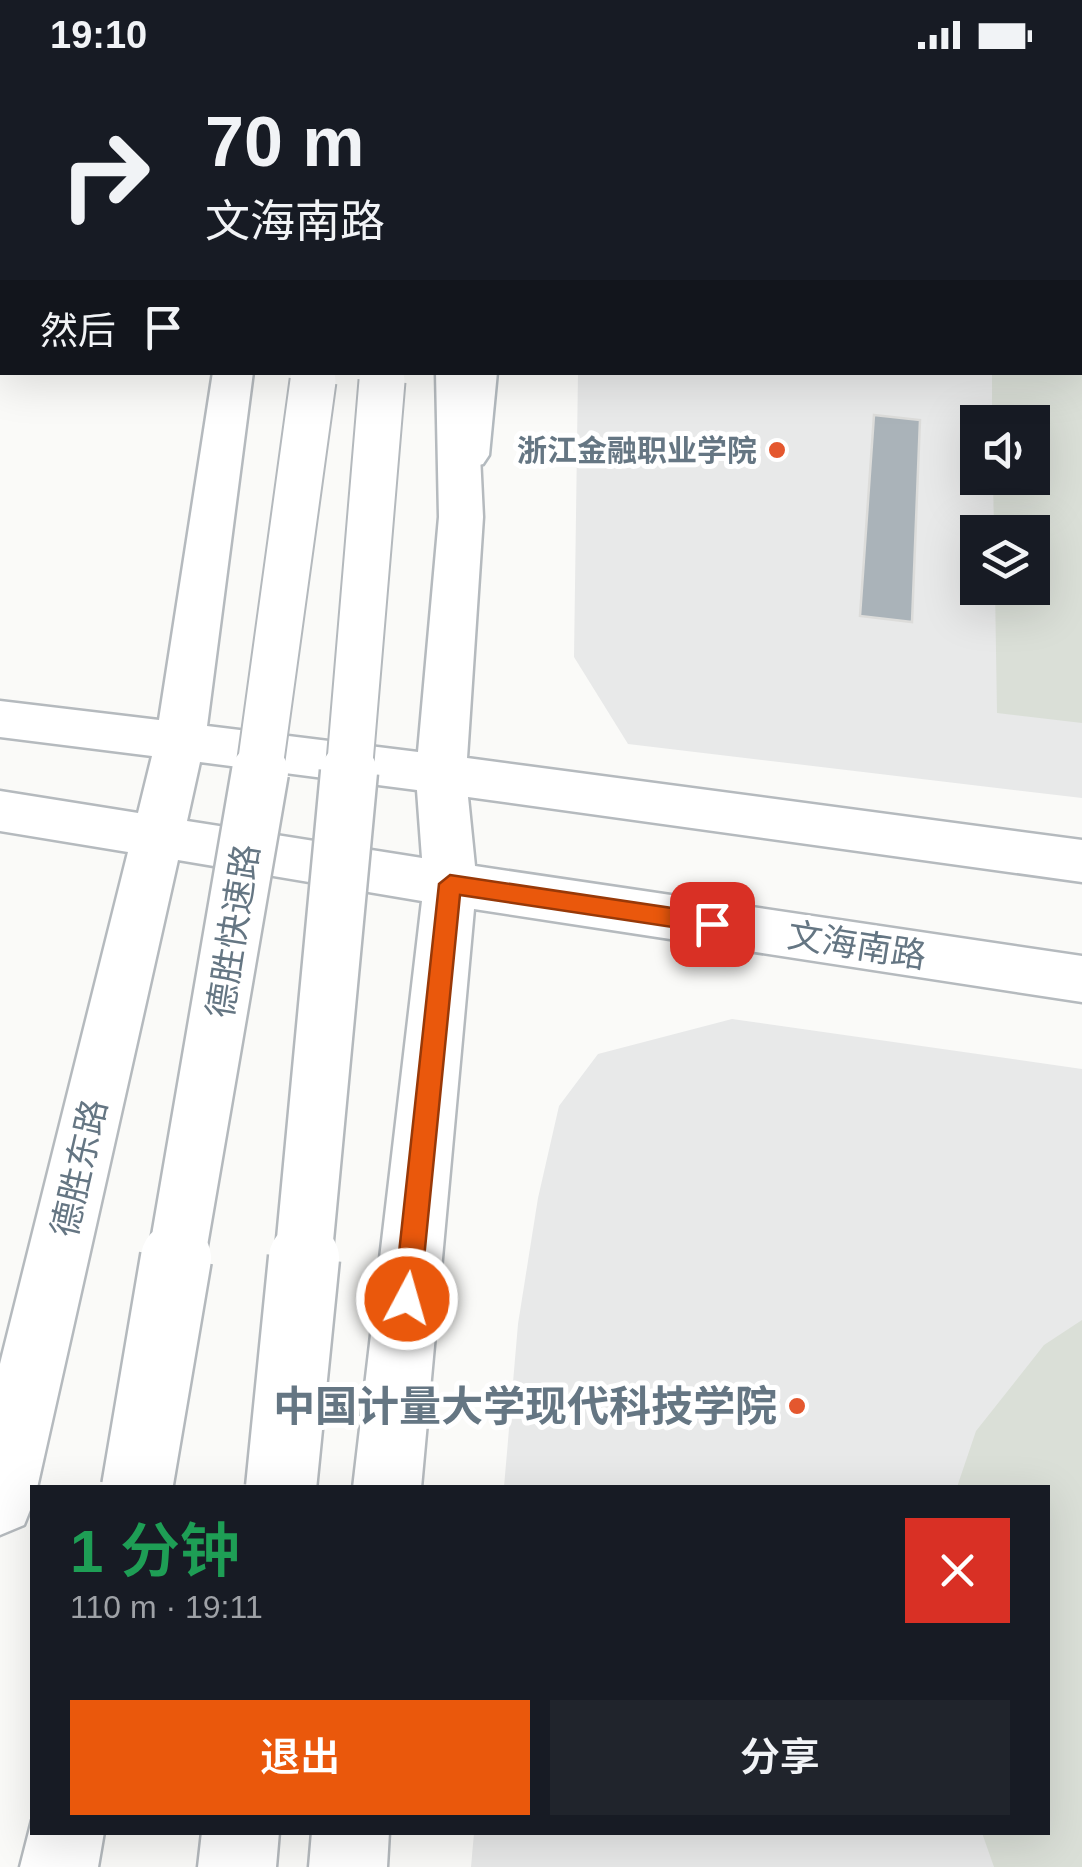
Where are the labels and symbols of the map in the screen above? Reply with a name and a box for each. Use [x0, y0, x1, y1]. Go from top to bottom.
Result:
place label: 浙江金融职业学院 [517, 434, 757, 467]
marker: 浙江金融职业学院 [766, 439, 788, 461]
street label: 德胜快速路 [200, 842, 266, 1020]
pin [670, 882, 755, 967]
street label: 文海南路 [785, 915, 929, 975]
street label: 德胜东路 [44, 1095, 114, 1241]
position arrow [355, 1247, 459, 1351]
place label: 中国计量大学现代科技学院 [273, 1383, 777, 1430]
marker: 中国计量大学现代科技学院 [786, 1395, 808, 1417]

